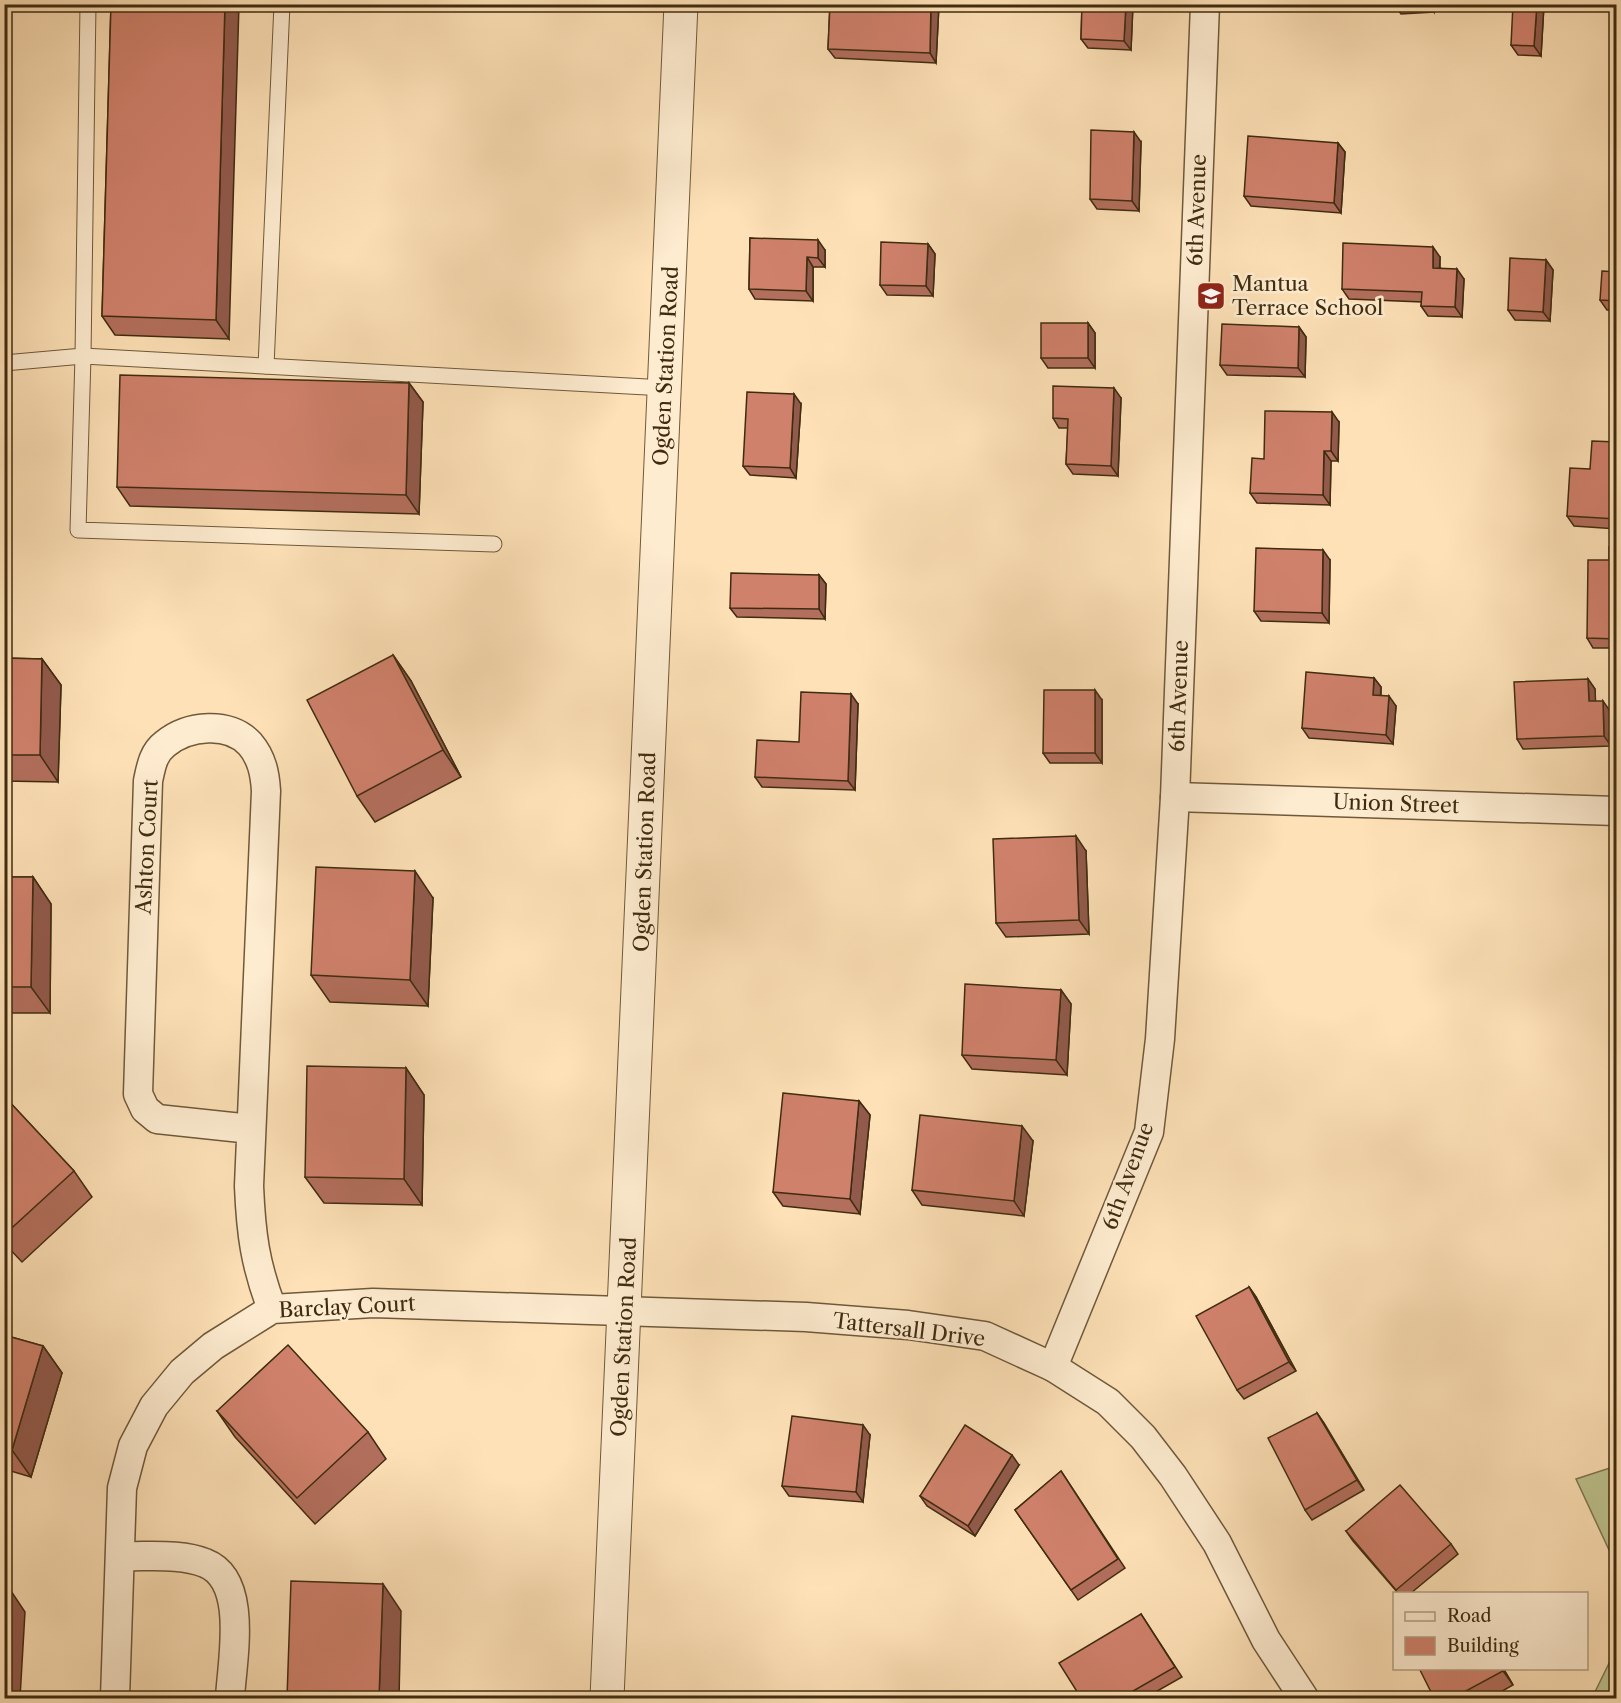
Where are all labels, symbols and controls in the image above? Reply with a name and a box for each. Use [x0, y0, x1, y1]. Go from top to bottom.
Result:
street label: 6th Avenue [1182, 153, 1211, 267]
street label: Ogden Station Road [648, 265, 683, 467]
place label: Mantua Terrace School [1232, 271, 1383, 320]
school or university icon: Mantua Terrace School [1195, 280, 1227, 312]
street label: 6th Avenue [1164, 639, 1193, 753]
street label: Ogden Station Road [629, 751, 660, 952]
street label: Ashton Court [130, 778, 163, 916]
street label: Union Street [1332, 789, 1460, 818]
street label: 6th Avenue [1097, 1119, 1158, 1233]
street label: Ogden Station Road [606, 1236, 641, 1438]
street label: Barclay Court [278, 1290, 417, 1323]
street label: Tattersall Drive [832, 1308, 987, 1351]
legend [1393, 1592, 1588, 1670]
text: Road [1447, 1605, 1492, 1627]
text: Building [1447, 1635, 1519, 1657]

